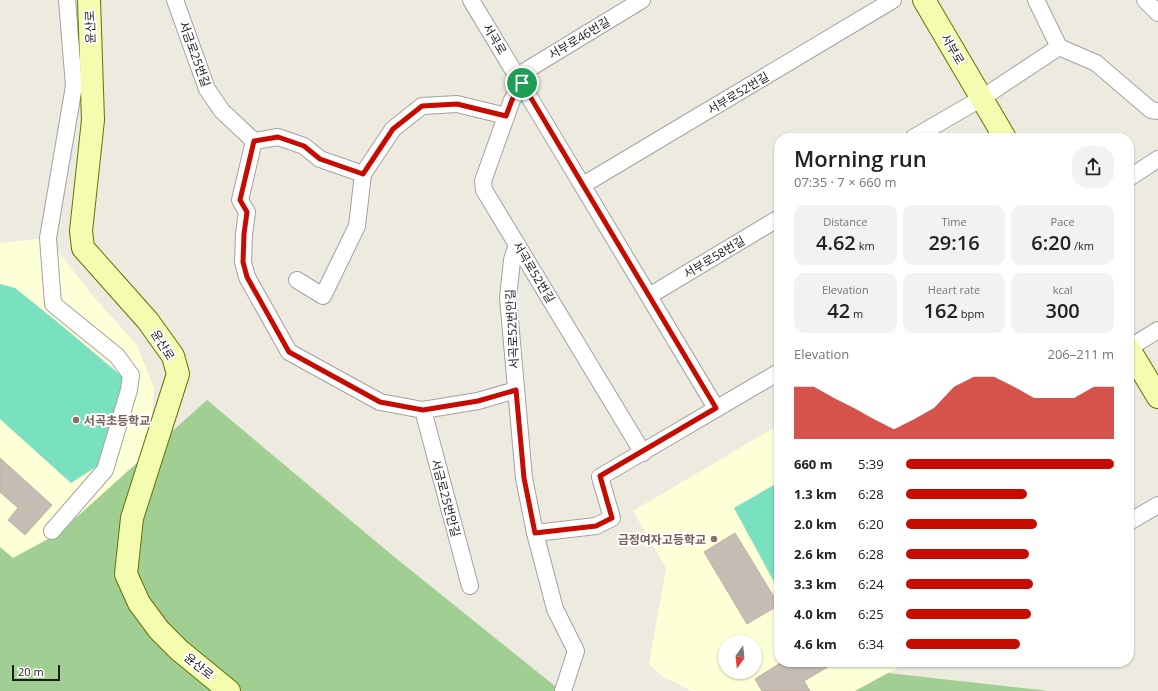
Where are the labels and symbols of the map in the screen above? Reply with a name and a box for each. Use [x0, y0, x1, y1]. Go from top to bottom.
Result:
street label: 윤산로 [81, 10, 99, 44]
street label: 서부로46번길 [545, 13, 613, 63]
street label: 서금로25번길 [175, 19, 215, 89]
street label: 서곡로 [479, 20, 511, 58]
street label: 서부로 [937, 30, 969, 68]
pin [505, 66, 539, 100]
street label: 서부로52번길 [704, 68, 772, 118]
street label: 서부로58번길 [680, 232, 748, 282]
street label: 서곡로52번길 [509, 238, 559, 306]
street label: 서곡로52번안길 [501, 289, 523, 369]
street label: 윤산로 [147, 326, 179, 364]
place label: 서곡초등학교 [84, 412, 150, 429]
marker: 서곡초등학교 [71, 415, 81, 425]
street label: 서금로25번안길 [427, 457, 465, 539]
place label: 금정여자고등학교 [618, 531, 706, 548]
marker: 금정여자고등학교 [709, 534, 719, 544]
north arrow [718, 635, 762, 679]
street label: 윤산로 [181, 649, 217, 683]
scale bar [12, 663, 60, 682]

